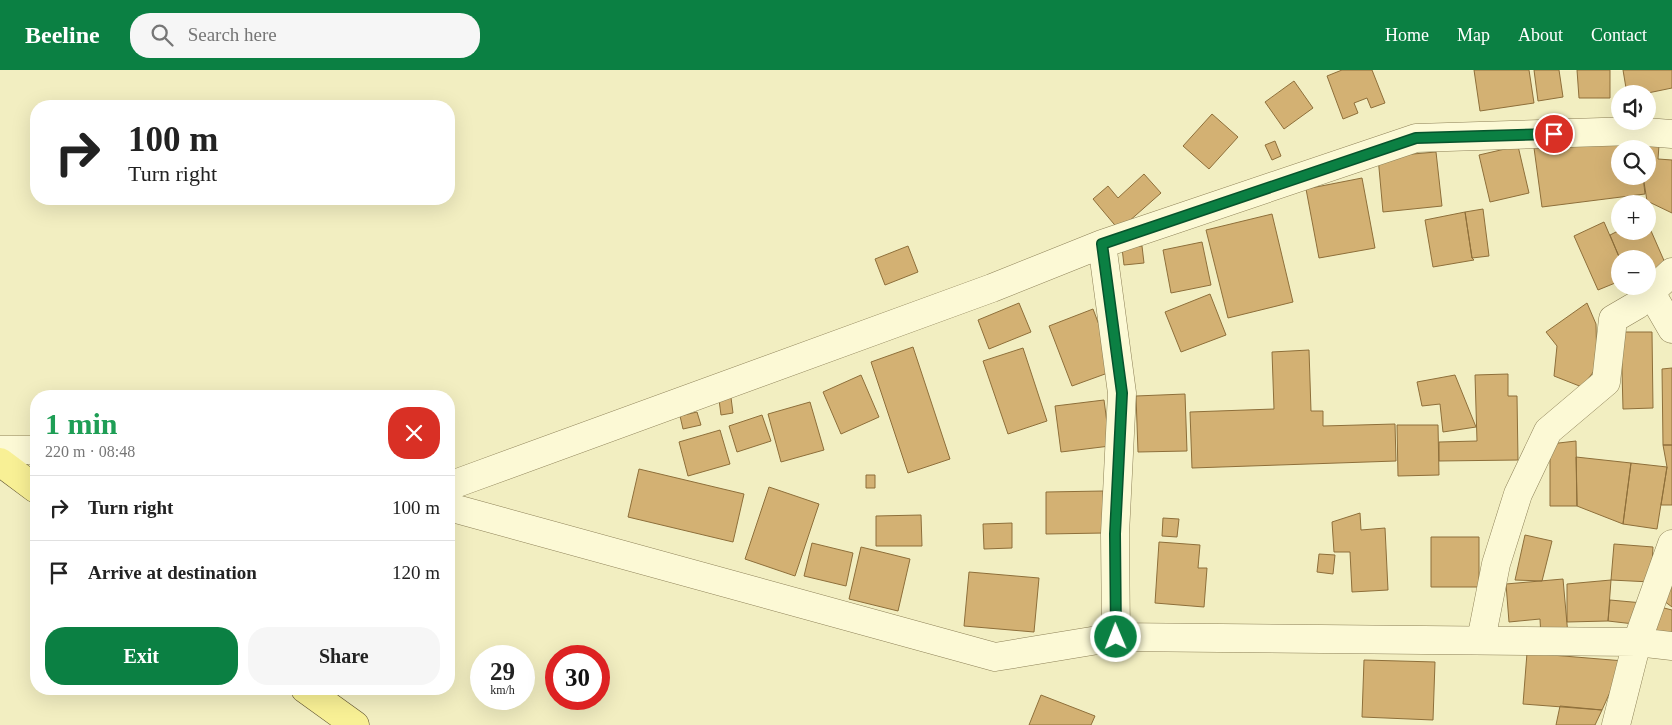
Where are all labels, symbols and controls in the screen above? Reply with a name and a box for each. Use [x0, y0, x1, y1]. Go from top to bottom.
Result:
search box [130, 13, 480, 58]
icon: search [148, 21, 176, 49]
text: Beeline [25, 22, 100, 48]
text: Search here [188, 24, 277, 45]
text: Home [1385, 25, 1429, 45]
text: Map [1457, 25, 1490, 45]
text: About [1518, 25, 1563, 45]
text: Contact [1591, 25, 1647, 45]
map controls [1611, 85, 1656, 295]
button: sound [1611, 85, 1656, 130]
pin [1533, 113, 1575, 155]
icon: right [45, 120, 110, 185]
text: 100 m [128, 120, 218, 159]
icon: arrive [1540, 120, 1568, 148]
button: search [1611, 140, 1656, 185]
text: Turn right [128, 161, 217, 186]
button: + [1611, 195, 1656, 240]
button: − [1611, 250, 1656, 295]
text: 1 min [45, 407, 118, 440]
button: close [388, 407, 440, 459]
text: 220 m · 08:48 [45, 443, 135, 460]
icon: right [45, 494, 73, 522]
text: Turn right [88, 497, 173, 518]
text: 100 m [392, 497, 440, 518]
icon: arrive [45, 559, 73, 587]
text: Arrive at destination [88, 562, 257, 583]
text: 120 m [392, 562, 440, 583]
position arrow [1089, 610, 1141, 662]
button: Exit [45, 627, 238, 685]
button: Share [248, 627, 440, 685]
speed limit sign: 30 [545, 645, 610, 710]
text: 29 [490, 658, 515, 685]
text: km/h [490, 683, 515, 697]

